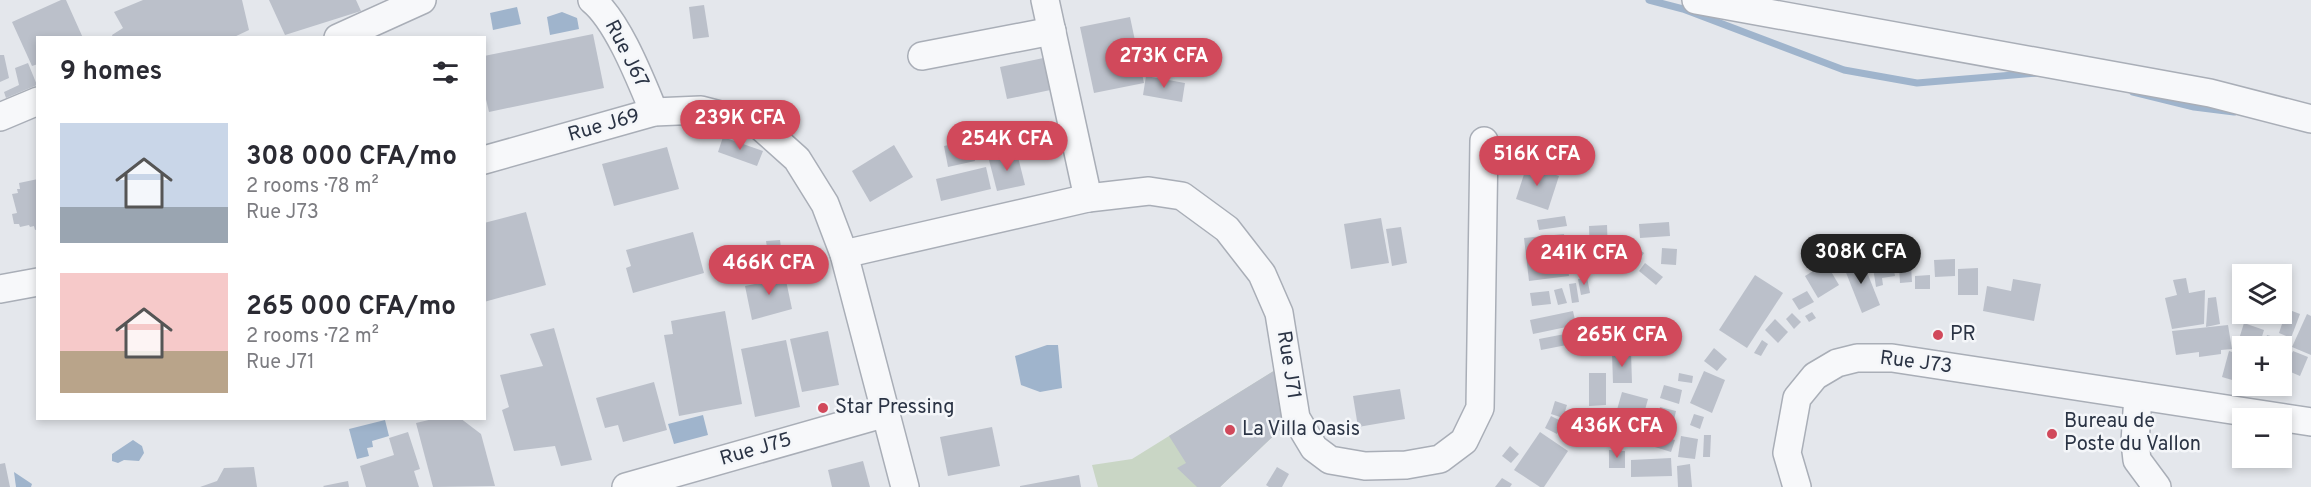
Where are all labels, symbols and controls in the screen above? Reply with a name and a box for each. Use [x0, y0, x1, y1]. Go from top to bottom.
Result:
street label: Rue J67 [598, 16, 654, 92]
pin: 273K CFA [1102, 38, 1226, 89]
text: 273K CFA [1119, 44, 1209, 70]
text: 9 homes [60, 56, 162, 89]
icon: filters [429, 56, 462, 89]
pin: 239K CFA [678, 100, 802, 151]
street label: Rue J69 [565, 103, 643, 149]
text: 239K CFA [694, 106, 786, 132]
pin: 254K CFA [945, 121, 1069, 172]
text: 254K CFA [961, 127, 1053, 153]
pin: 516K CFA [1475, 136, 1599, 187]
text: 308 000 CFA/mo [246, 141, 457, 174]
text: 516K CFA [1493, 142, 1581, 168]
icon: home [108, 147, 180, 219]
text: 2 rooms · 78 m² [246, 174, 379, 200]
text: Rue J73 [246, 200, 319, 226]
pin: 308K CFA [1799, 234, 1923, 285]
pin: 241K CFA [1522, 235, 1646, 286]
text: 308K CFA [1815, 240, 1907, 266]
text: 241K CFA [1540, 241, 1628, 267]
pin: 466K CFA [707, 245, 831, 296]
text: 466K CFA [723, 251, 815, 277]
map controls [2232, 264, 2292, 468]
button: layers [2232, 264, 2292, 324]
text: 265 000 CFA/mo [246, 291, 456, 324]
icon: home [108, 297, 180, 369]
pin: 265K CFA [1560, 317, 1684, 368]
place label: PR [1950, 322, 1976, 348]
text: 265K CFA [1576, 323, 1668, 349]
text: 2 rooms · 72 m² [246, 324, 379, 350]
marker: PR [1931, 328, 1945, 342]
street label: Rue J71 [1270, 329, 1306, 401]
button: + [2232, 336, 2292, 396]
street label: Rue J73 [1878, 346, 1954, 380]
text: Rue J71 [246, 350, 315, 376]
place label: Star Pressing [835, 395, 955, 421]
marker: Star Pressing [816, 401, 830, 415]
pin: 436K CFA [1555, 408, 1679, 459]
button: − [2232, 408, 2292, 468]
place label: Bureau de Poste du Vallon [2064, 409, 2201, 458]
text: 436K CFA [1571, 414, 1663, 440]
place label: La Villa Oasis [1242, 417, 1360, 443]
marker: La Villa Oasis [1223, 423, 1237, 437]
street label: Rue J75 [717, 427, 795, 473]
marker: Bureau de Poste du Vallon [2045, 427, 2059, 441]

